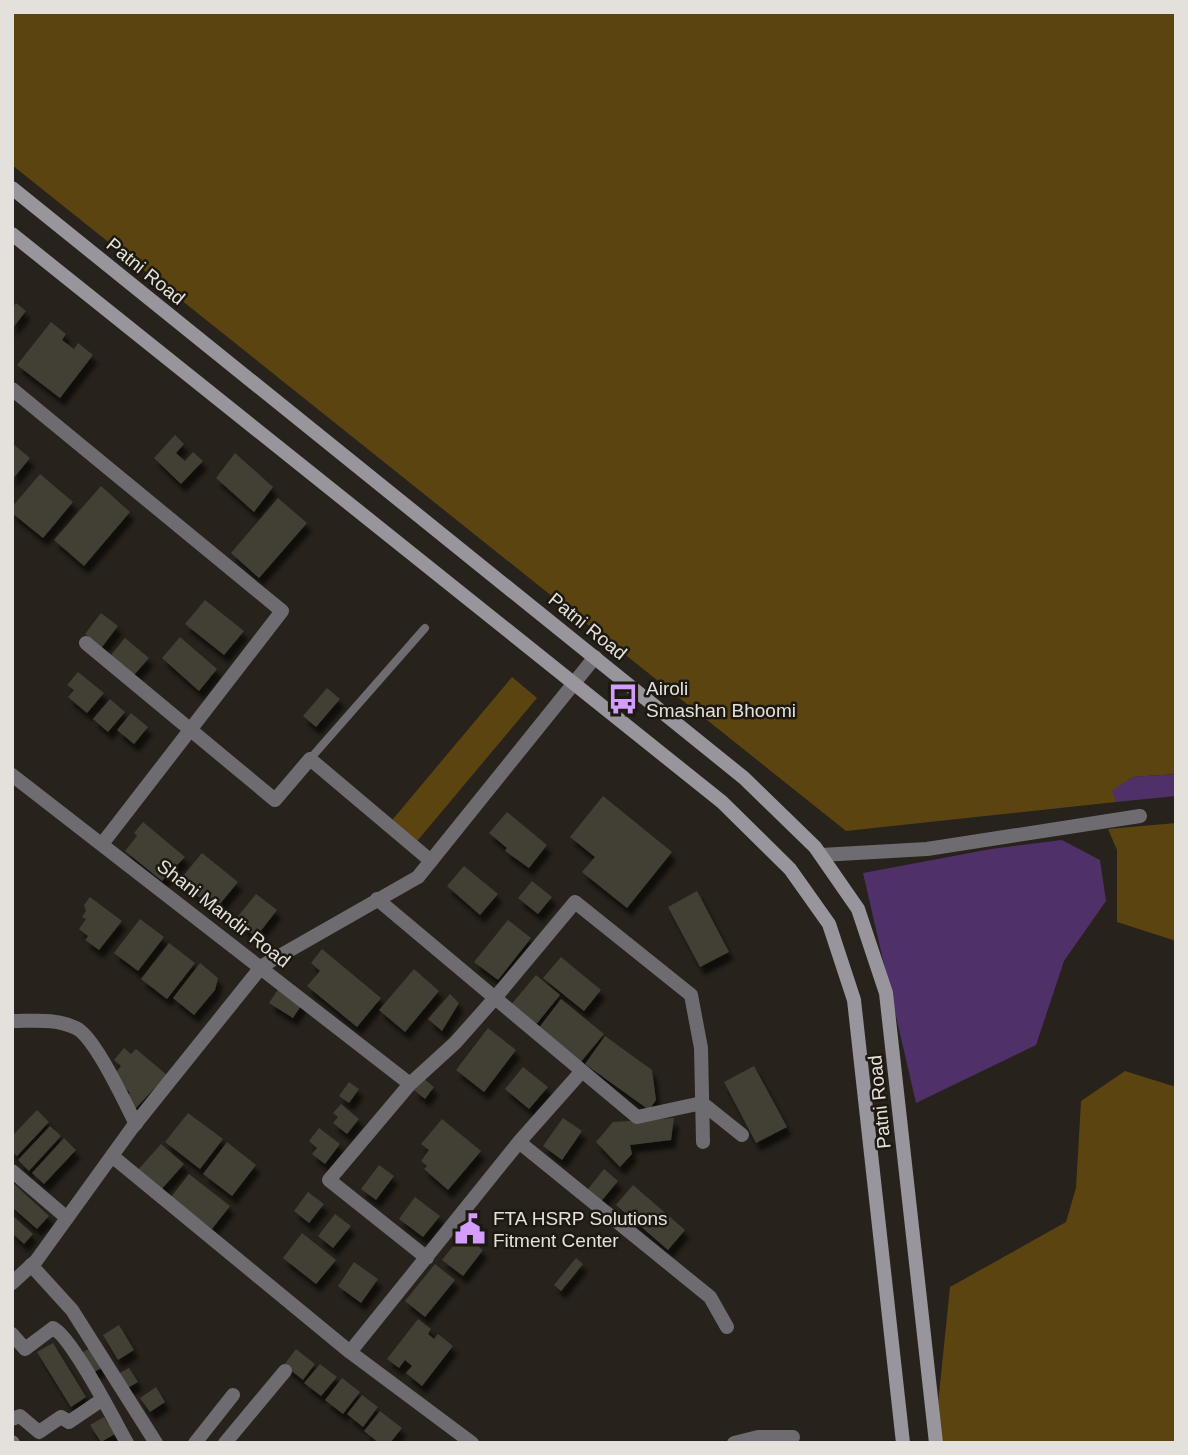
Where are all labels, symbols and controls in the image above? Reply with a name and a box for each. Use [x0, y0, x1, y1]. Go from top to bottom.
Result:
street label: Patni Road [103, 234, 189, 309]
street label: Patni Road [545, 589, 631, 664]
place label: Airoli Smashan Bhoomi [646, 678, 796, 721]
bus stop icon: Airoli Smashan Bhoomi [606, 682, 640, 716]
street label: Shani Mandir Road [153, 855, 294, 972]
street label: Patni Road [864, 1054, 895, 1150]
place label: FTA HSRP Solutions Fitment Center [493, 1208, 668, 1251]
public building icon: FTA HSRP Solutions Fitment Center [453, 1212, 487, 1246]

